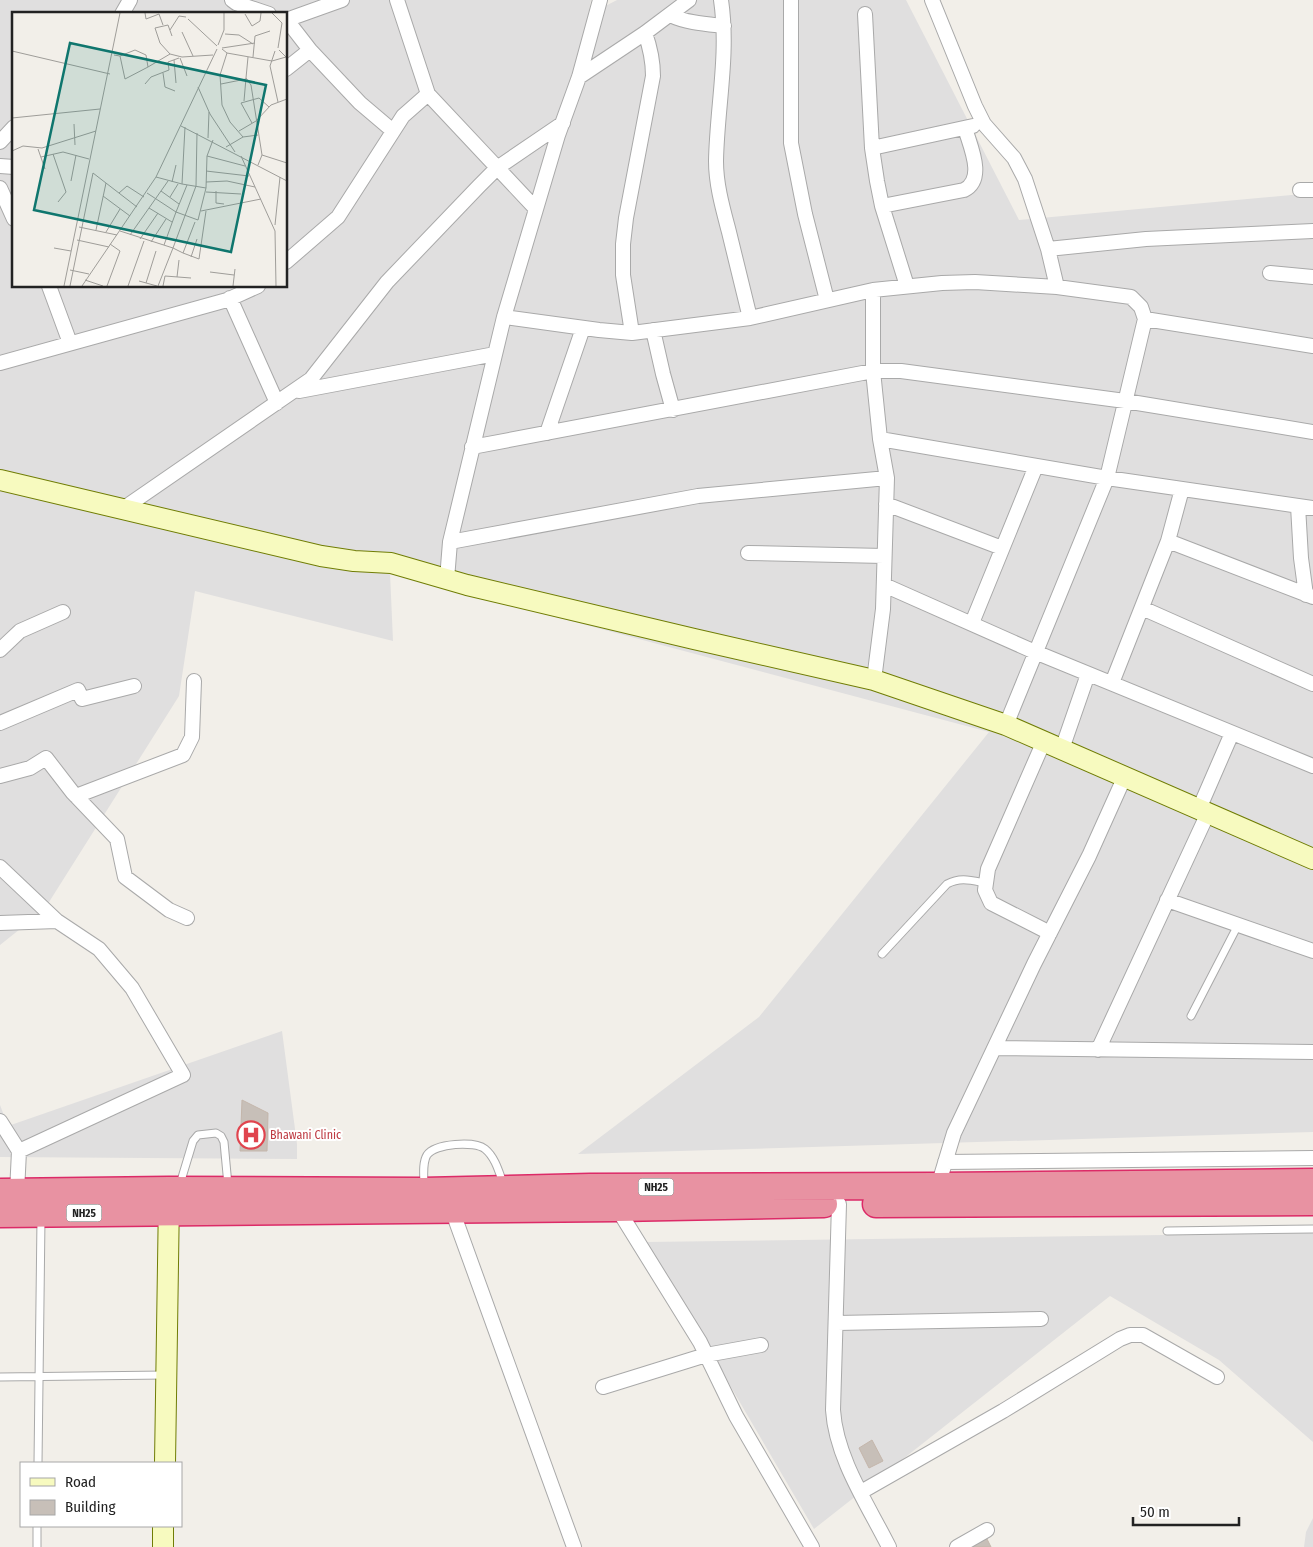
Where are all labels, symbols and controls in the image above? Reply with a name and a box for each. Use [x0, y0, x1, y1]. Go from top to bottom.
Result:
inset map [12, 12, 288, 288]
hospital icon: Bhawani Clinic [236, 1120, 266, 1150]
place label: Bhawani Clinic [270, 1128, 341, 1142]
road number: NH25 [638, 1178, 674, 1196]
road number: NH25 [66, 1204, 102, 1222]
legend [20, 1462, 182, 1527]
text: Road [65, 1473, 96, 1491]
scale bar [1133, 1494, 1239, 1526]
text: Building [65, 1498, 116, 1516]
text: 50 m [1140, 1503, 1170, 1521]

